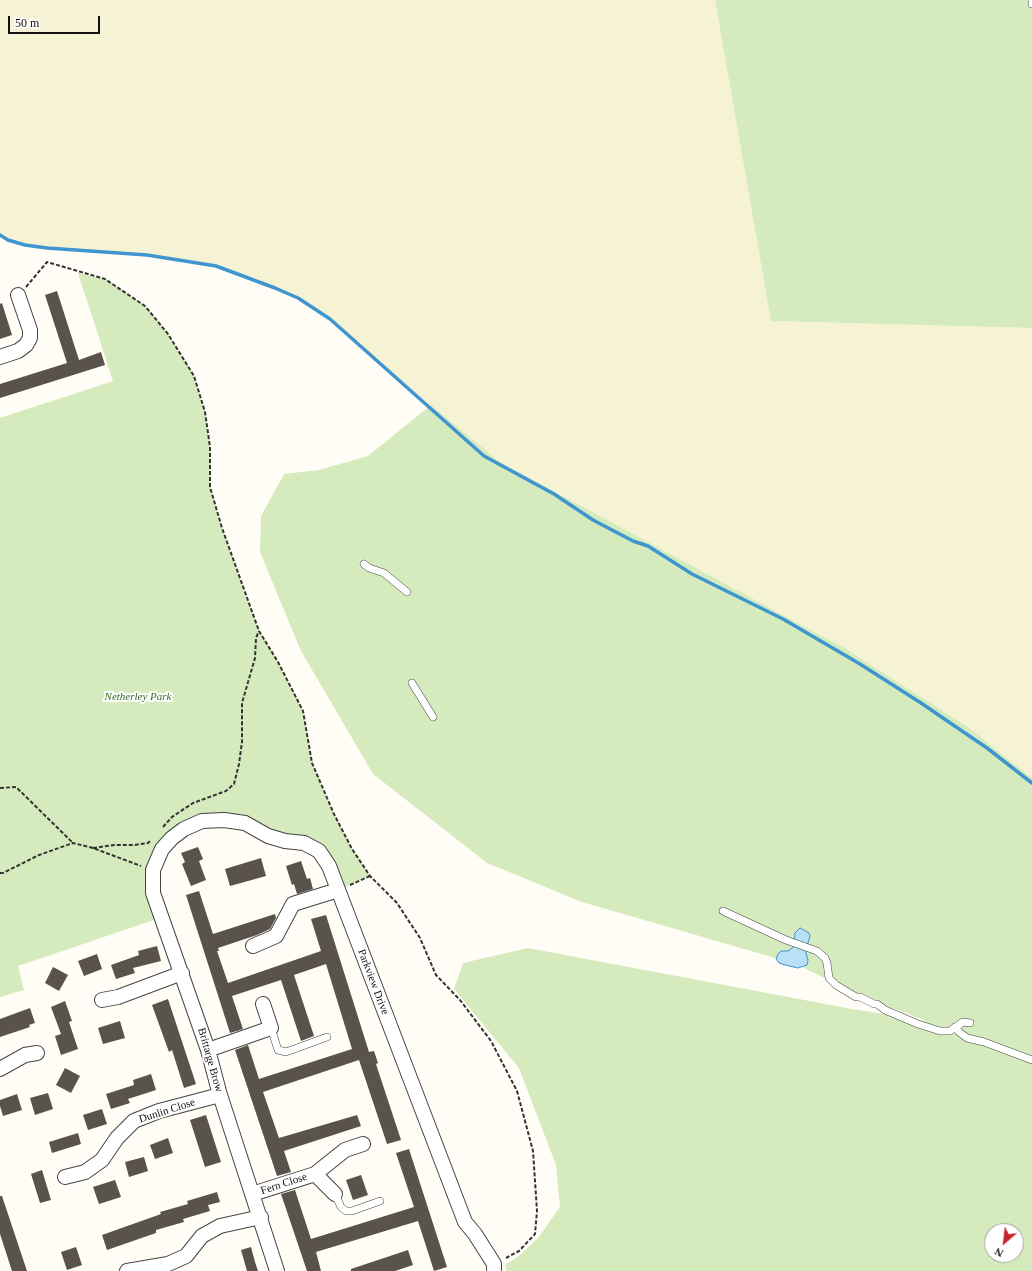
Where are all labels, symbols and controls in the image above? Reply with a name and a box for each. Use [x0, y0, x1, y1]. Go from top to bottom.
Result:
scale bar [10, 8, 102, 34]
text: 50 m [15, 16, 39, 30]
park label: Netherley Park [105, 690, 171, 704]
street label: Parkview Drive [354, 947, 392, 1017]
street label: Brittarge Brow [195, 1026, 225, 1094]
street label: Dunlin Close [137, 1096, 197, 1126]
street label: Fern Close [259, 1170, 309, 1198]
north arrow [984, 1223, 1024, 1263]
text: N [993, 1246, 1005, 1260]

